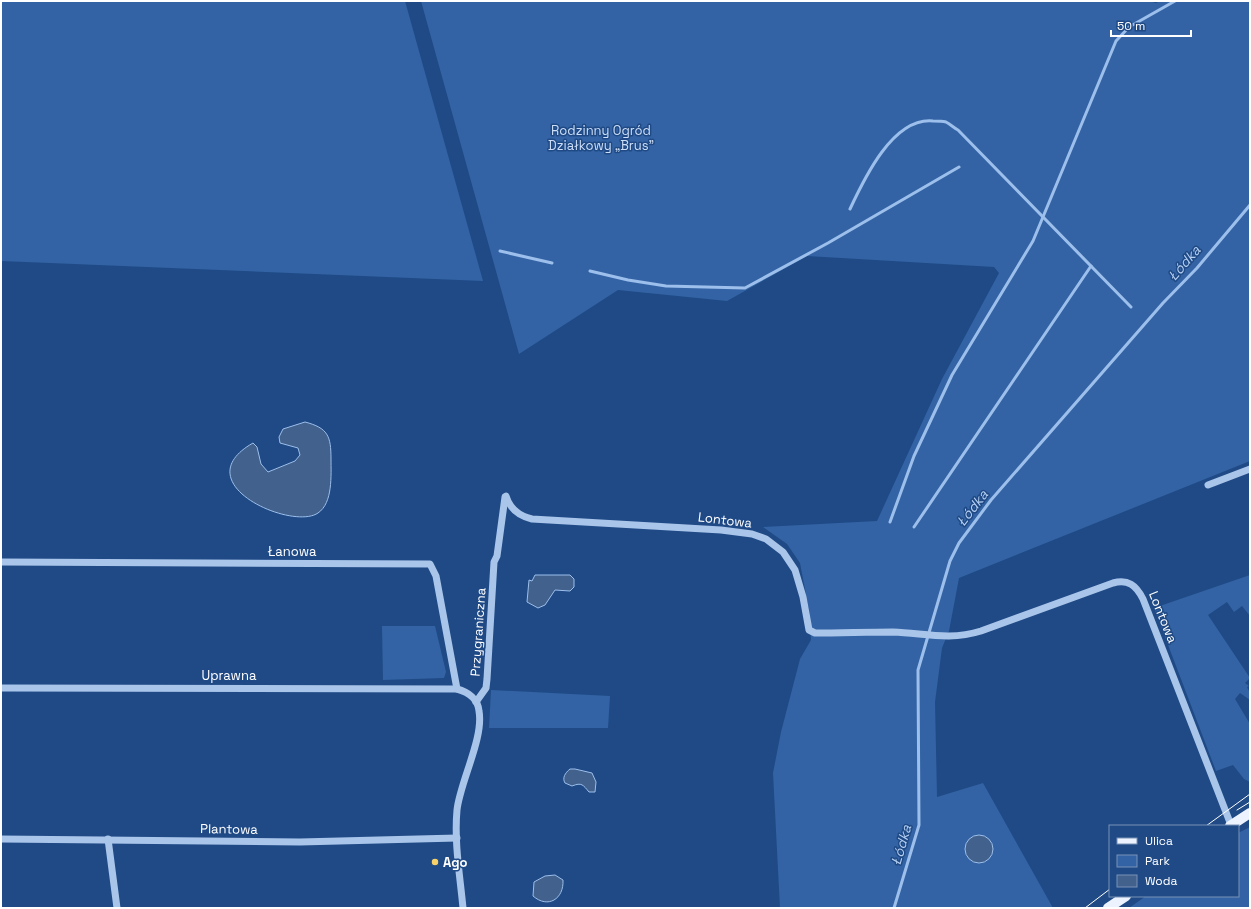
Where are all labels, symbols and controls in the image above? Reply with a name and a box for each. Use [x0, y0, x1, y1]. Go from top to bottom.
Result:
scale bar [1111, 12, 1191, 38]
text: 50 m [1117, 18, 1145, 34]
park label: Rodzinny Ogród Działkowy „Brus” [548, 122, 654, 154]
water label: Łódka [1164, 241, 1205, 285]
water label: Łódka [952, 485, 992, 530]
street label: Lontowa [697, 508, 754, 532]
street label: Łanowa [268, 543, 317, 560]
street label: Przygraniczna [466, 587, 490, 677]
street label: Lontowa [1145, 589, 1181, 646]
street label: Uprawna [202, 667, 257, 684]
street label: Plantowa [200, 820, 259, 838]
water label: Łódka [887, 822, 916, 867]
legend [1109, 825, 1239, 897]
text: Ulica [1145, 833, 1173, 849]
text: Park [1145, 853, 1170, 869]
place label: Ago [443, 854, 468, 871]
marker: Ago [430, 857, 440, 867]
text: Woda [1145, 873, 1177, 889]

